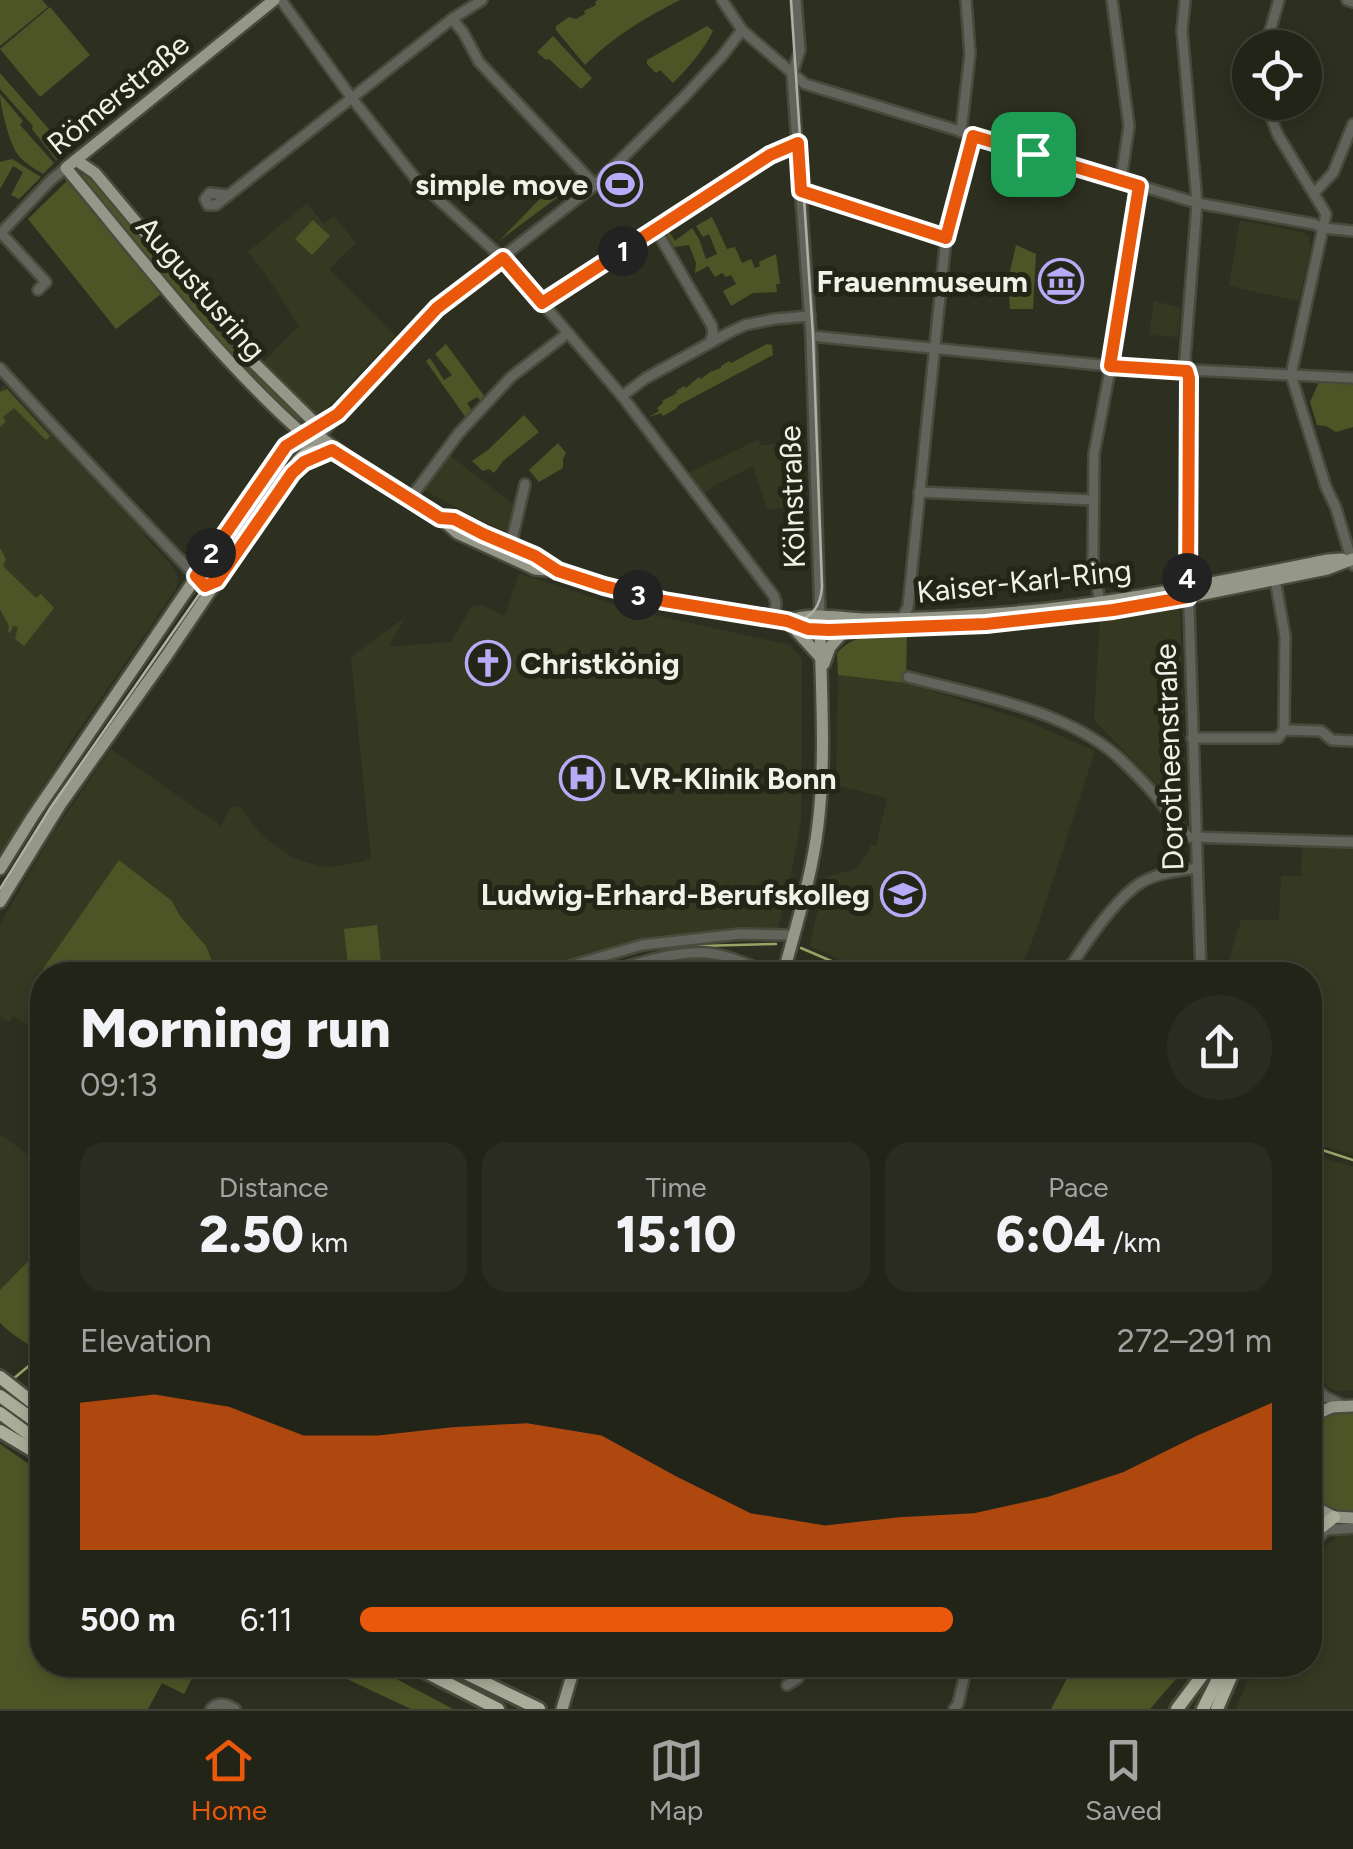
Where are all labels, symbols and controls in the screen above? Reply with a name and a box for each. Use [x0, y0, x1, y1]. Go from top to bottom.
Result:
street label: Römerstraße [39, 25, 197, 163]
map controls [1232, 30, 1322, 120]
button: locate [1232, 30, 1322, 120]
pin [991, 112, 1076, 197]
icon: arrive [1006, 127, 1061, 182]
sports icon: simple move [597, 161, 643, 207]
place label: simple move [415, 166, 588, 203]
street label: Augustusring [128, 208, 274, 368]
pin: 1 [598, 226, 648, 276]
text: 1 [617, 234, 629, 268]
museum icon: Frauenmuseum [1038, 258, 1084, 304]
place label: Frauenmuseum [817, 263, 1028, 300]
street label: Kölnstraße [771, 425, 813, 569]
pin: 2 [186, 528, 236, 578]
text: 2 [203, 536, 219, 570]
street label: Kaiser-Karl-Ring [915, 551, 1133, 611]
pin: 4 [1162, 553, 1212, 603]
text: 4 [1178, 561, 1196, 595]
pin: 3 [613, 570, 663, 620]
text: 3 [630, 578, 646, 612]
church icon: Christkönig [465, 640, 511, 686]
street label: Dorotheenstraße [1147, 643, 1191, 871]
place label: Christkönig [520, 645, 680, 682]
hospital icon: LVR-Klinik Bonn [559, 755, 605, 801]
place label: LVR-Klinik Bonn [614, 760, 837, 797]
school or university icon: Ludwig-Erhard-Berufskolleg [880, 871, 926, 917]
place label: Ludwig-Erhard-Berufskolleg [481, 876, 870, 913]
text: Morning run [80, 995, 391, 1061]
button: share [1167, 995, 1272, 1100]
text: 09:13 [80, 1066, 157, 1104]
text: Distance [219, 1170, 329, 1204]
text: Time [645, 1170, 707, 1204]
text: Pace [1048, 1170, 1109, 1204]
text: 2.50 [199, 1204, 304, 1265]
text: 15:10 [616, 1204, 736, 1265]
text: 6:04 [996, 1204, 1106, 1265]
text: km [304, 1225, 348, 1259]
text: /km [1106, 1225, 1161, 1259]
text: Elevation [80, 1322, 212, 1360]
text: 272–291 m [1117, 1322, 1272, 1360]
text: 500 m [80, 1601, 176, 1639]
text: 6:11 [240, 1601, 293, 1639]
tab: Home [191, 1733, 267, 1827]
tab: Map [649, 1733, 704, 1827]
tab: Saved [1085, 1733, 1162, 1827]

